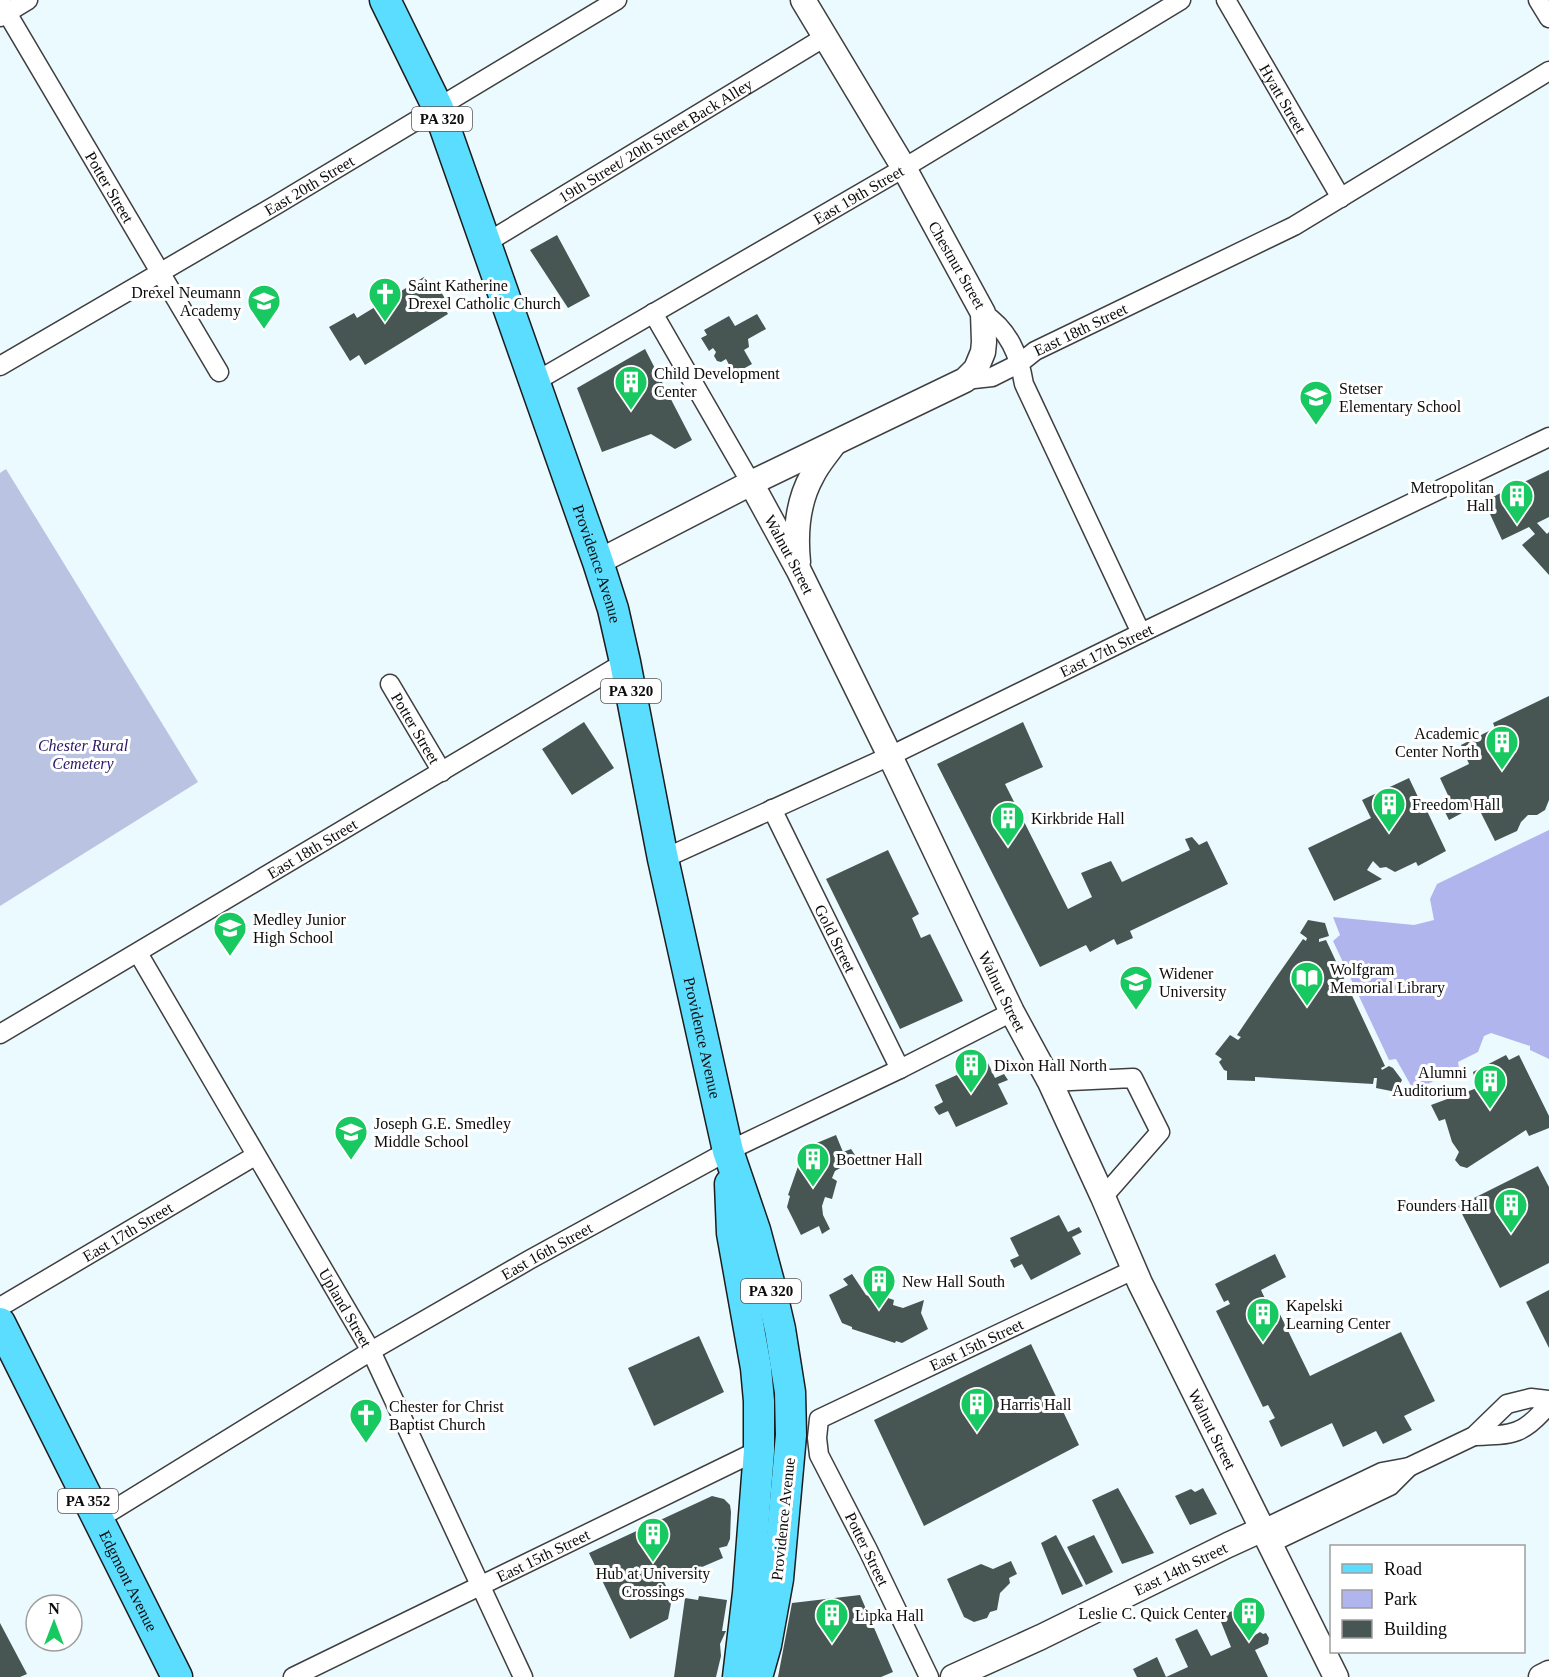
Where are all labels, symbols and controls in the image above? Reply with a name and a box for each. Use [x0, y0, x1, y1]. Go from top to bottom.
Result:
street label: Hyatt Street [1257, 61, 1310, 137]
street label: 19th Street/ 20th Street Back Alley [555, 75, 756, 206]
road number: PA 320 [412, 107, 472, 131]
street label: Potter Street [82, 148, 138, 226]
street label: East 20th Street [261, 151, 357, 219]
street label: East 19th Street [810, 161, 907, 227]
street label: Chestnut Street [925, 218, 989, 312]
church icon: Saint Katherine Drexel Catholic Church [367, 276, 403, 323]
place label: Saint Katherine Drexel Catholic Church [408, 277, 561, 312]
school or university icon: Drexel Neumann Academy [246, 283, 282, 330]
place label: Drexel Neumann Academy [131, 284, 241, 320]
street label: East 18th Street [1031, 299, 1130, 359]
building icon: Child Development Center [613, 364, 649, 411]
place label: Child Development Center [654, 365, 780, 400]
school or university icon: Stetser Elementary School [1298, 379, 1334, 426]
place label: Stetser Elementary School [1339, 380, 1462, 416]
building icon: Metropolitan Hall [1499, 478, 1535, 525]
place label: Metropolitan Hall [1410, 479, 1495, 514]
street label: Providence Avenue [570, 502, 624, 624]
street label: Walnut Street [761, 512, 818, 597]
street label: East 17th Street [1057, 620, 1156, 680]
road number: PA 320 [601, 679, 661, 703]
street label: Potter Street [388, 689, 444, 767]
building icon: Academic Center North [1484, 724, 1520, 771]
place label: Academic Center North [1395, 725, 1479, 760]
park label: Chester Rural Cemetery [38, 737, 129, 773]
building icon: Freedom Hall [1371, 786, 1407, 833]
place label: Freedom Hall [1412, 796, 1501, 813]
building icon: Kirkbride Hall [990, 800, 1026, 847]
place label: Kirkbride Hall [1031, 810, 1125, 827]
street label: East 18th Street [264, 815, 360, 882]
street label: Gold Street [812, 902, 860, 975]
school or university icon: Medley Junior High School [212, 910, 248, 957]
place label: Medley Junior High School [253, 911, 347, 947]
street label: Walnut Street [976, 948, 1030, 1035]
library icon: Wolfgram Memorial Library [1289, 960, 1325, 1007]
place label: Wolfgram Memorial Library [1330, 961, 1445, 997]
school or university icon: Widener University [1118, 964, 1154, 1011]
place label: Widener University [1159, 965, 1227, 1001]
street label: Providence Avenue [681, 975, 725, 1100]
building icon: Dixon Hall North [953, 1047, 989, 1094]
place label: Dixon Hall North [994, 1057, 1107, 1074]
building icon: Alumni Auditorium [1472, 1063, 1508, 1110]
place label: Alumni Auditorium [1392, 1064, 1468, 1099]
school or university icon: Joseph G.E. Smedley Middle School [333, 1114, 369, 1161]
place label: Joseph G.E. Smedley Middle School [374, 1115, 511, 1150]
building icon: Boettner Hall [795, 1141, 831, 1188]
place label: Boettner Hall [836, 1151, 923, 1168]
building icon: Founders Hall [1493, 1187, 1529, 1234]
place label: Founders Hall [1397, 1197, 1489, 1214]
street label: East 17th Street [79, 1198, 176, 1265]
street label: East 16th Street [498, 1218, 595, 1283]
building icon: New Hall South [861, 1263, 897, 1310]
street label: Upland Street [316, 1265, 376, 1351]
place label: New Hall South [902, 1273, 1005, 1290]
road number: PA 320 [741, 1279, 801, 1303]
building icon: Kapelski Learning Center [1245, 1296, 1281, 1343]
place label: Kapelski Learning Center [1286, 1297, 1391, 1333]
street label: East 15th Street [927, 1315, 1026, 1374]
building icon: Harris Hall [959, 1386, 995, 1433]
street label: Walnut Street [1186, 1386, 1240, 1472]
place label: Harris Hall [1000, 1396, 1072, 1413]
church icon: Chester for Christ Baptist Church [348, 1397, 384, 1444]
place label: Chester for Christ Baptist Church [389, 1398, 504, 1434]
street label: Providence Avenue [768, 1457, 798, 1581]
road number: PA 352 [58, 1489, 118, 1513]
street label: Potter Street [842, 1510, 892, 1589]
building icon: Hub at University Crossings [635, 1516, 671, 1563]
street label: East 15th Street [494, 1525, 593, 1585]
street label: Edgmont Avenue [97, 1527, 161, 1634]
street label: East 14th Street [1131, 1538, 1230, 1598]
legend [1330, 1545, 1525, 1653]
text: Road [1384, 1559, 1422, 1579]
place label: Hub at University Crossings [596, 1565, 710, 1601]
text: Park [1384, 1589, 1417, 1609]
north arrow [24, 1593, 84, 1653]
building icon: Leslie C. Quick Center [1231, 1595, 1267, 1642]
building icon: Lipka Hall [814, 1597, 850, 1644]
text: N [48, 1600, 60, 1617]
place label: Leslie C. Quick Center [1078, 1605, 1227, 1622]
place label: Lipka Hall [855, 1607, 924, 1625]
text: Building [1384, 1619, 1447, 1639]

